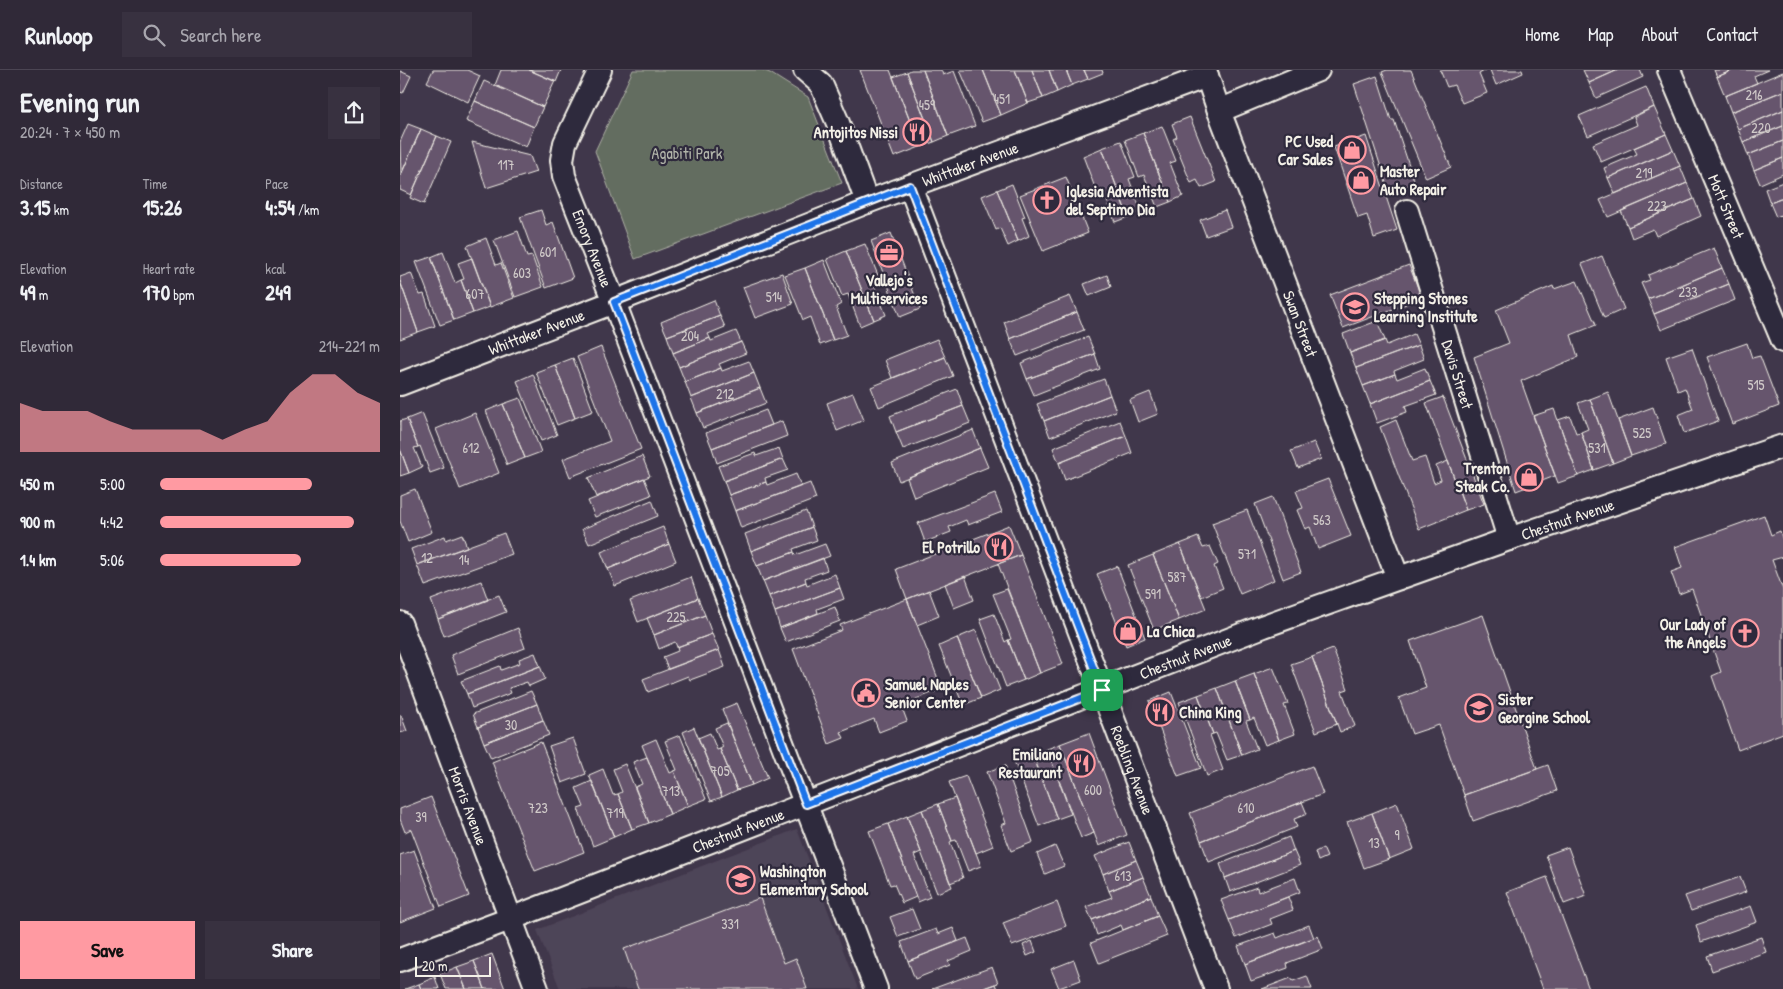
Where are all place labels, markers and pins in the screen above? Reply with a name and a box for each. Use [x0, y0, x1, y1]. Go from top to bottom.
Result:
restaurant icon: Antojitos Nissi [902, 117, 932, 147]
place label: Antojitos Nissi [814, 121, 898, 143]
place label: PC Used Car Sales [1278, 130, 1334, 170]
shop icon: PC Used Car Sales [1337, 135, 1367, 165]
place label: Master Auto Repair [1380, 160, 1447, 201]
shop icon: Master Auto Repair [1346, 165, 1376, 195]
place label: Iglesia Adventista del Septimo Dia [1066, 180, 1169, 221]
church icon: Iglesia Adventista del Septimo Dia [1032, 185, 1062, 215]
office icon: Vallejo's Multiservices [874, 238, 904, 268]
place label: Vallejo's Multiservices [851, 269, 928, 309]
place label: Stepping Stones Learning Institute [1374, 287, 1478, 328]
school or university icon: Stepping Stones Learning Institute [1340, 292, 1370, 322]
place label: Trenton Steak Co. [1456, 457, 1510, 497]
shop icon: Trenton Steak Co. [1514, 462, 1544, 492]
restaurant icon: El Potrillo [984, 532, 1014, 562]
place label: El Potrillo [922, 536, 981, 558]
place label: Our Lady of the Angels [1660, 613, 1727, 654]
shop icon: La Chica [1113, 616, 1143, 646]
church icon: Our Lady of the Angels [1730, 618, 1760, 648]
place label: La Chica [1147, 620, 1195, 642]
pin [1081, 669, 1123, 711]
place label: Samuel Naples Senior Center [885, 673, 969, 713]
public building icon: Samuel Naples Senior Center [851, 678, 881, 708]
place label: Sister Georgine School [1498, 688, 1591, 729]
school or university icon: Sister Georgine School [1464, 693, 1494, 723]
restaurant icon: China King [1145, 697, 1175, 727]
place label: China King [1179, 701, 1242, 724]
place label: Emiliano Restaurant [999, 743, 1063, 783]
restaurant icon: Emiliano Restaurant [1066, 748, 1096, 778]
place label: Washington Elementary School [760, 860, 869, 901]
school or university icon: Washington Elementary School [726, 865, 756, 895]

